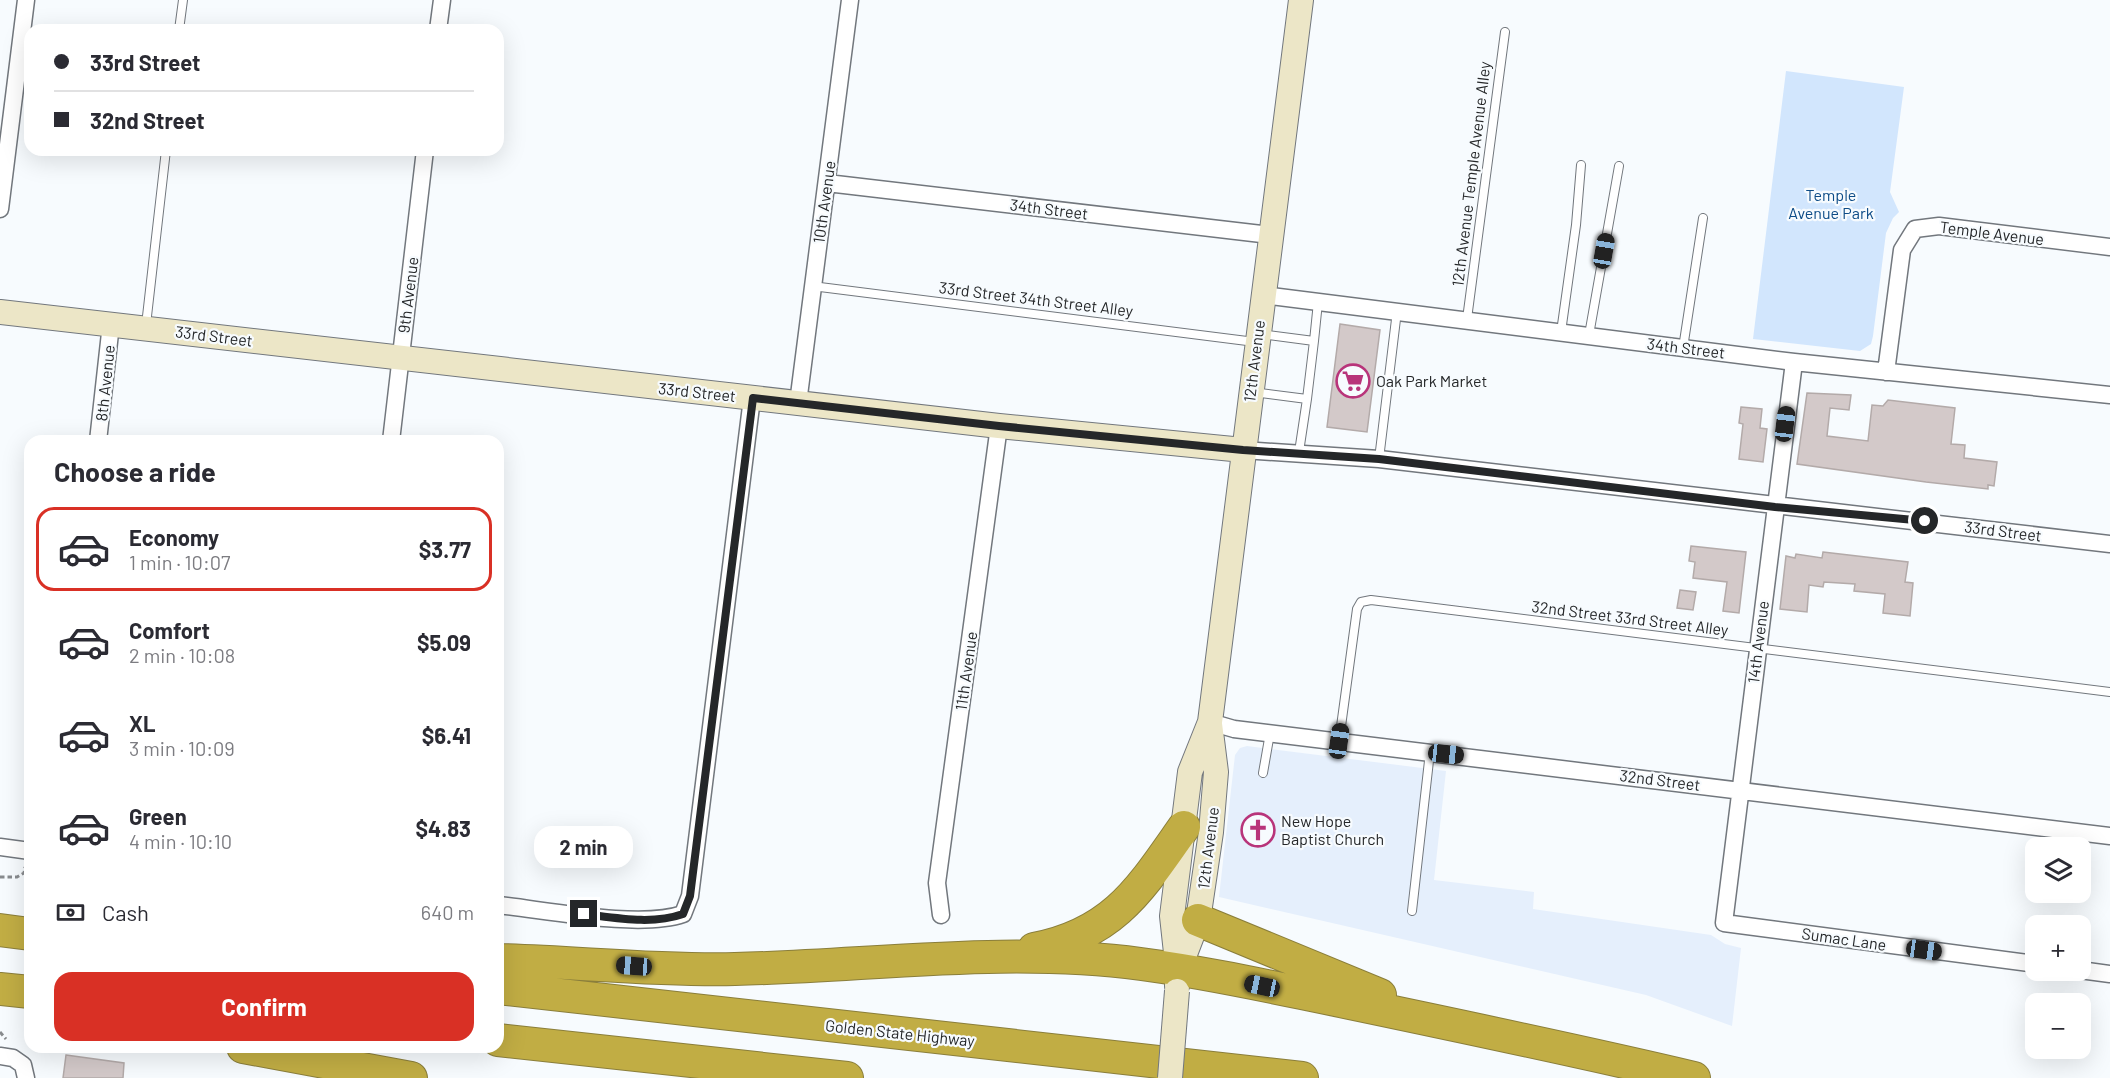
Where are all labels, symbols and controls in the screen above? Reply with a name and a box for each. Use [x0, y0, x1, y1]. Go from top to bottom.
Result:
text: 33rd Street [90, 49, 200, 75]
street label: 12th Avenue Temple Avenue Alley [1447, 60, 1494, 288]
text: 32nd Street [90, 107, 205, 133]
street label: 10th Avenue [808, 159, 839, 244]
park label: Temple Avenue Park [1788, 185, 1874, 222]
street label: 34th Street [1009, 194, 1089, 223]
street label: Temple Avenue [1939, 217, 2045, 248]
car [1592, 232, 1616, 270]
street label: 9th Avenue [393, 256, 422, 334]
street label: 33rd Street 34th Street Alley [938, 277, 1135, 320]
street label: 12th Avenue [1239, 319, 1268, 403]
street label: 33rd Street [174, 321, 254, 350]
street label: 34th Street [1646, 333, 1726, 362]
street label: 8th Avenue [91, 344, 118, 422]
supermarket icon: Oak Park Market [1335, 363, 1371, 399]
place label: Oak Park Market [1376, 371, 1487, 390]
street label: 33rd Street [657, 378, 737, 405]
car [1774, 405, 1796, 443]
text: Choose a ride [54, 455, 216, 487]
route start [1911, 507, 1938, 534]
street label: 33rd Street [1963, 516, 2043, 545]
icon: car [57, 522, 111, 576]
text: Economy [129, 524, 219, 550]
text: $3.77 [419, 536, 471, 562]
text: 1 min · 10:07 [129, 550, 230, 574]
street label: 32nd Street 33rd Street Alley [1531, 596, 1730, 639]
street label: 14th Avenue [1743, 600, 1772, 684]
icon: car [57, 615, 111, 669]
text: Comfort [129, 617, 210, 643]
text: $5.09 [417, 629, 471, 655]
street label: 11th Avenue [951, 630, 980, 712]
text: 2 min · 10:08 [129, 643, 235, 667]
icon: car [57, 708, 111, 762]
text: XL [129, 710, 155, 736]
text: $6.41 [422, 722, 471, 748]
car [1328, 722, 1350, 760]
text: 3 min · 10:09 [129, 736, 235, 760]
car [1427, 743, 1465, 765]
street label: 32nd Street [1619, 765, 1701, 794]
icon: car [57, 801, 111, 855]
text: Green [129, 803, 187, 829]
street label: 12th Avenue [1193, 806, 1222, 890]
place label: New Hope Baptist Church [1281, 811, 1384, 848]
church icon: New Hope Baptist Church [1240, 812, 1276, 848]
text: $4.83 [415, 815, 471, 841]
callout: 2 min [534, 827, 634, 869]
text: 4 min · 10:10 [129, 829, 232, 853]
text: 2 min [560, 835, 607, 859]
map controls [2025, 837, 2091, 1059]
button: layers [2025, 837, 2091, 903]
icon: cash [54, 896, 87, 929]
text: Cash [102, 899, 149, 925]
text: 640 m [421, 900, 474, 924]
route end [570, 900, 597, 927]
button: + [2025, 915, 2091, 981]
street label: Sumac Lane [1801, 923, 1888, 954]
car [1905, 939, 1943, 961]
car [615, 956, 653, 976]
button: Confirm [54, 972, 474, 1041]
car [1243, 973, 1281, 999]
button: − [2025, 993, 2091, 1059]
street label: Golden State Highway [824, 1015, 976, 1050]

